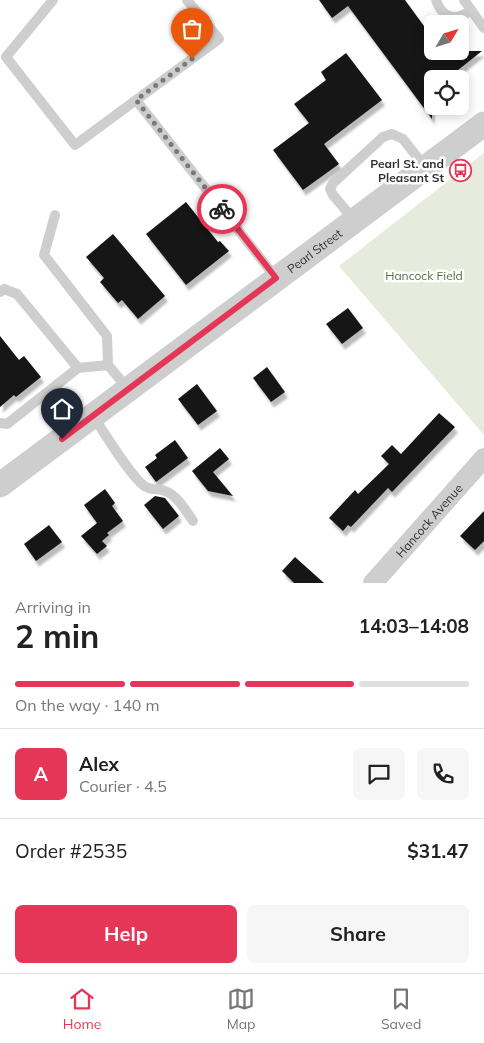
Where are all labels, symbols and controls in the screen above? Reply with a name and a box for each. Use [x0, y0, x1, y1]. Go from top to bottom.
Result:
pin [171, 8, 213, 59]
icon: bag [178, 15, 206, 43]
north arrow [424, 15, 469, 60]
map controls [424, 15, 469, 115]
button: locate [424, 70, 469, 115]
place label: Pearl St. and Pleasant St [370, 156, 444, 185]
bus stop icon: Pearl St. and Pleasant St [448, 158, 472, 182]
courier [197, 184, 247, 234]
icon: bike [208, 195, 236, 223]
street label: Pearl Street [284, 225, 345, 276]
park label: Hancock Field [385, 268, 463, 283]
pin [41, 388, 83, 439]
icon: home [48, 395, 76, 423]
street label: Hancock Avenue [392, 480, 465, 560]
text: Arriving in [15, 597, 91, 617]
text: 14:03–14:08 [359, 614, 469, 638]
text: 2 min [15, 616, 99, 656]
text: On the way · 140 m [15, 695, 160, 715]
button: chat [353, 748, 405, 800]
button: phone [417, 748, 469, 800]
text: Alex [79, 752, 119, 776]
text: A [34, 762, 48, 786]
text: Courier · 4.5 [79, 776, 167, 796]
text: Order #2535 [15, 839, 127, 863]
text: $31.47 [407, 839, 469, 863]
button: Help [15, 905, 237, 963]
button: Share [247, 905, 469, 963]
tab: Home [63, 985, 101, 1033]
tab: Map [227, 985, 256, 1033]
tab: Saved [381, 985, 421, 1033]

